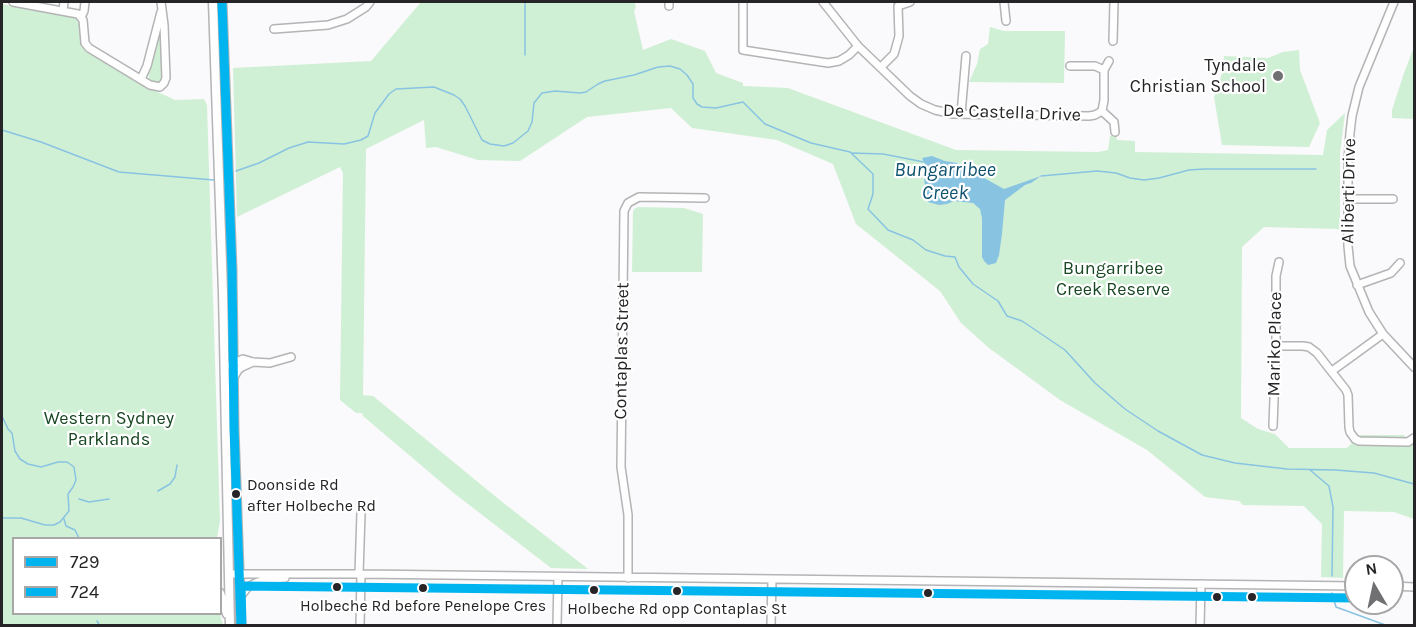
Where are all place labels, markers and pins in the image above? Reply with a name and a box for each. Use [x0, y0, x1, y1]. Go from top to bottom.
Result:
place label: Tyndale Christian School [1130, 55, 1266, 98]
marker: Tyndale Christian School [1271, 69, 1285, 83]
place label: Doonside Rd after Holbeche Rd [247, 475, 376, 513]
marker: Doonside Rd after Holbeche Rd [230, 488, 242, 500]
unlabelled marker [331, 581, 343, 593]
marker: Holbeche Rd before Penelope Cres [417, 582, 429, 594]
unlabelled marker [588, 584, 600, 596]
marker: Holbeche Rd opp Contaplas St [671, 585, 683, 597]
unlabelled marker [922, 587, 934, 599]
unlabelled marker [1211, 591, 1223, 603]
unlabelled marker [1246, 591, 1258, 603]
place label: Holbeche Rd before Penelope Cres [300, 596, 546, 616]
place label: Holbeche Rd opp Contaplas St [567, 599, 787, 619]

